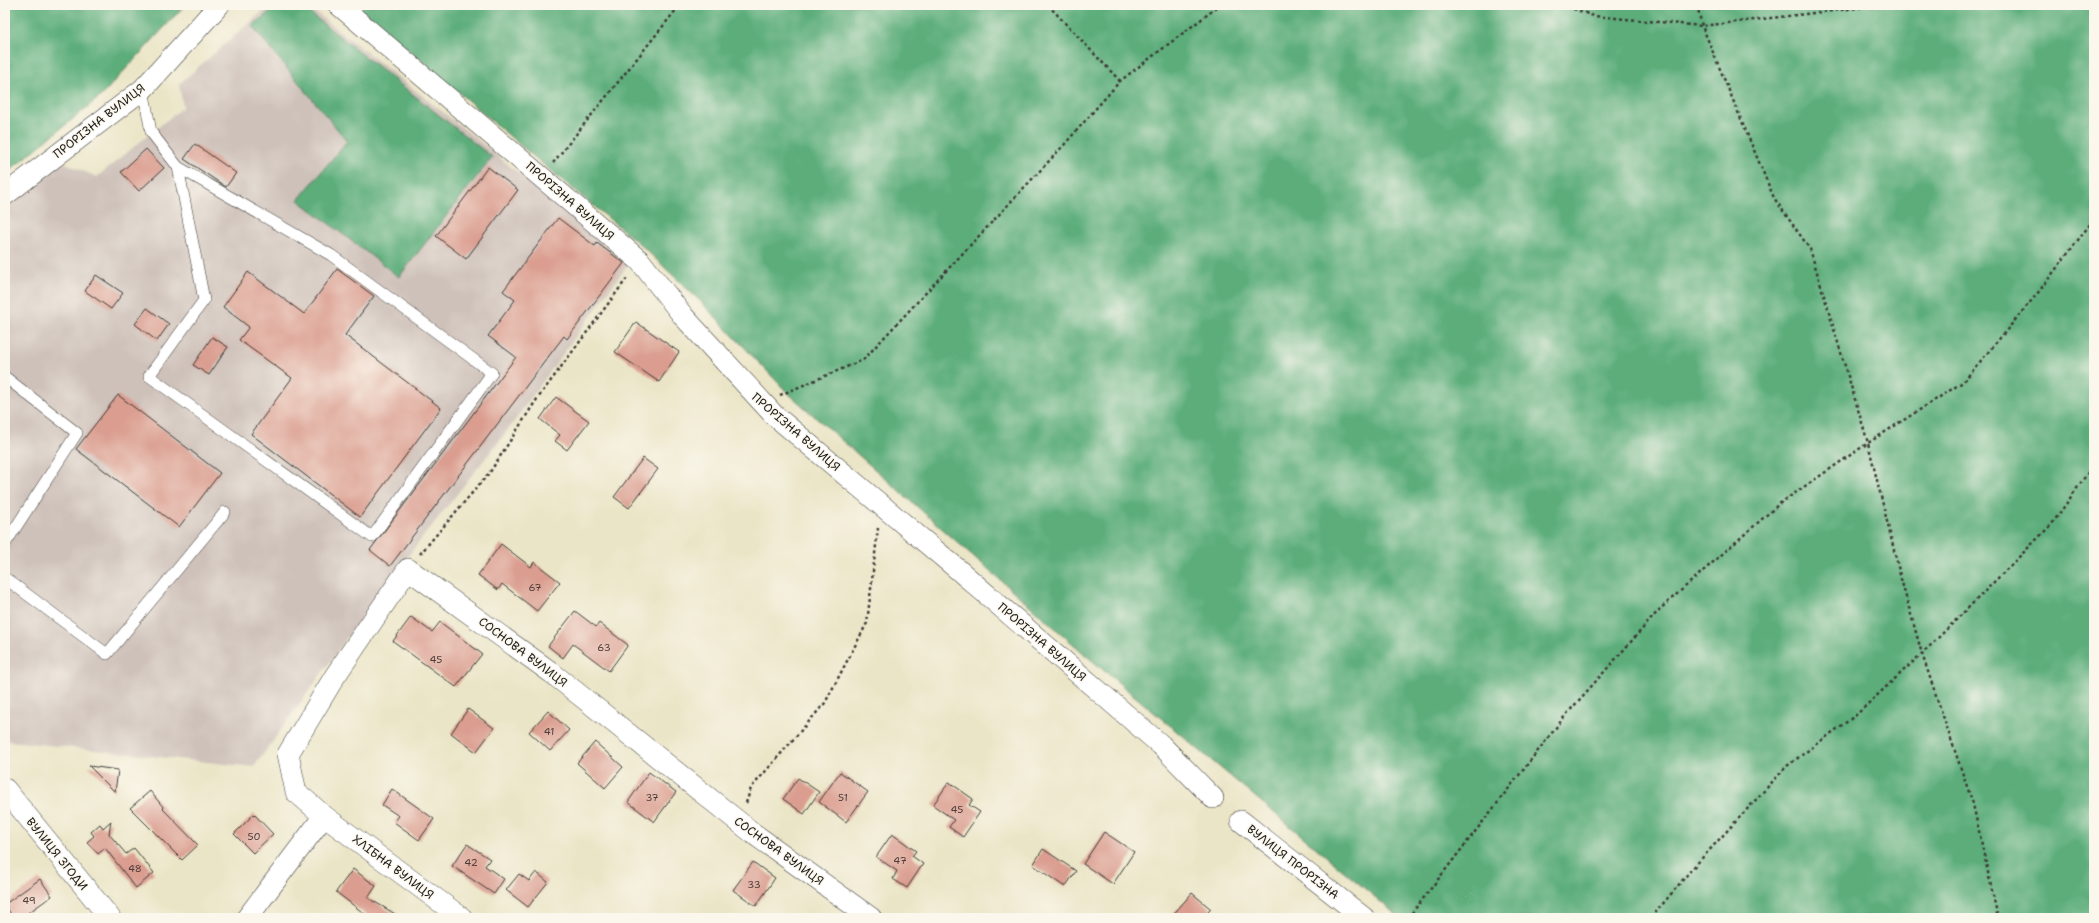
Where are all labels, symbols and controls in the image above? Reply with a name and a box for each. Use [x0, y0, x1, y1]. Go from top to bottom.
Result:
street label: ПРОРІЗНА ВУЛИЦЯ [50, 80, 148, 162]
street label: ПРОРІЗНА ВУЛИЦЯ [522, 158, 618, 244]
street label: ПРОРІЗНА ВУЛИЦЯ [748, 389, 844, 475]
house number: 67 [529, 581, 541, 594]
street label: ПРОРІЗНА ВУЛИЦЯ [994, 599, 1090, 685]
street label: СОСНОВА ВУЛИЦЯ [475, 613, 571, 691]
house number: 63 [597, 641, 611, 654]
house number: 45 [430, 653, 442, 666]
house number: 41 [544, 725, 554, 738]
house number: 37 [645, 791, 659, 804]
house number: 51 [838, 791, 848, 804]
house number: 45 [951, 803, 963, 816]
street label: СОСНОВА ВУЛИЦЯ [731, 813, 827, 889]
street label: ВУЛИЦЯ ЗГОДИ [23, 814, 91, 894]
street label: ВУЛИЦЯ ПРОРІЗНА [1244, 821, 1342, 903]
house number: 50 [247, 830, 261, 843]
street label: ХЛІБНА ВУЛИЦЯ [349, 831, 437, 903]
house number: 47 [893, 854, 907, 867]
house number: 42 [464, 856, 478, 869]
house number: 48 [128, 862, 142, 875]
house number: 33 [747, 878, 761, 891]
house number: 49 [22, 894, 36, 907]

